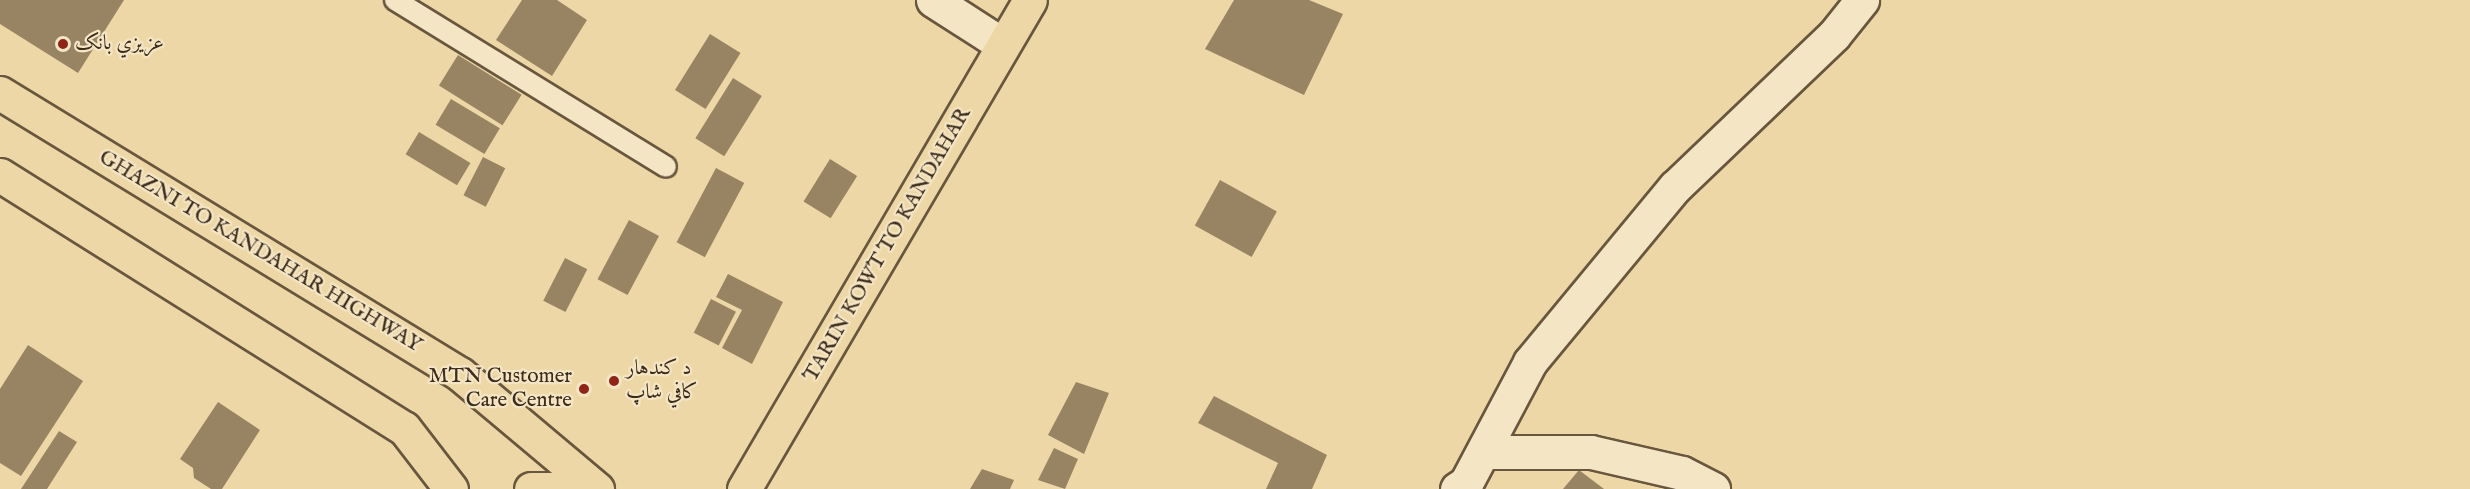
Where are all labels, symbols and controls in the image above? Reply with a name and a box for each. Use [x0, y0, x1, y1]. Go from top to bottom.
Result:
place label: عزیزي بانک [75, 31, 164, 57]
marker: عزیزي بانک [56, 37, 70, 51]
street label: TARIN KOWT TO KANDAHAR [799, 103, 977, 387]
street label: GHAZNI TO KANDAHAR HIGHWAY [94, 145, 426, 359]
place label: د کندهار کافي شاپ [626, 356, 698, 406]
place label: MTN Customer Care Centre [429, 364, 572, 414]
marker: د کندهار کافي شاپ [607, 374, 621, 388]
marker: MTN Customer Care Centre [577, 382, 591, 396]

